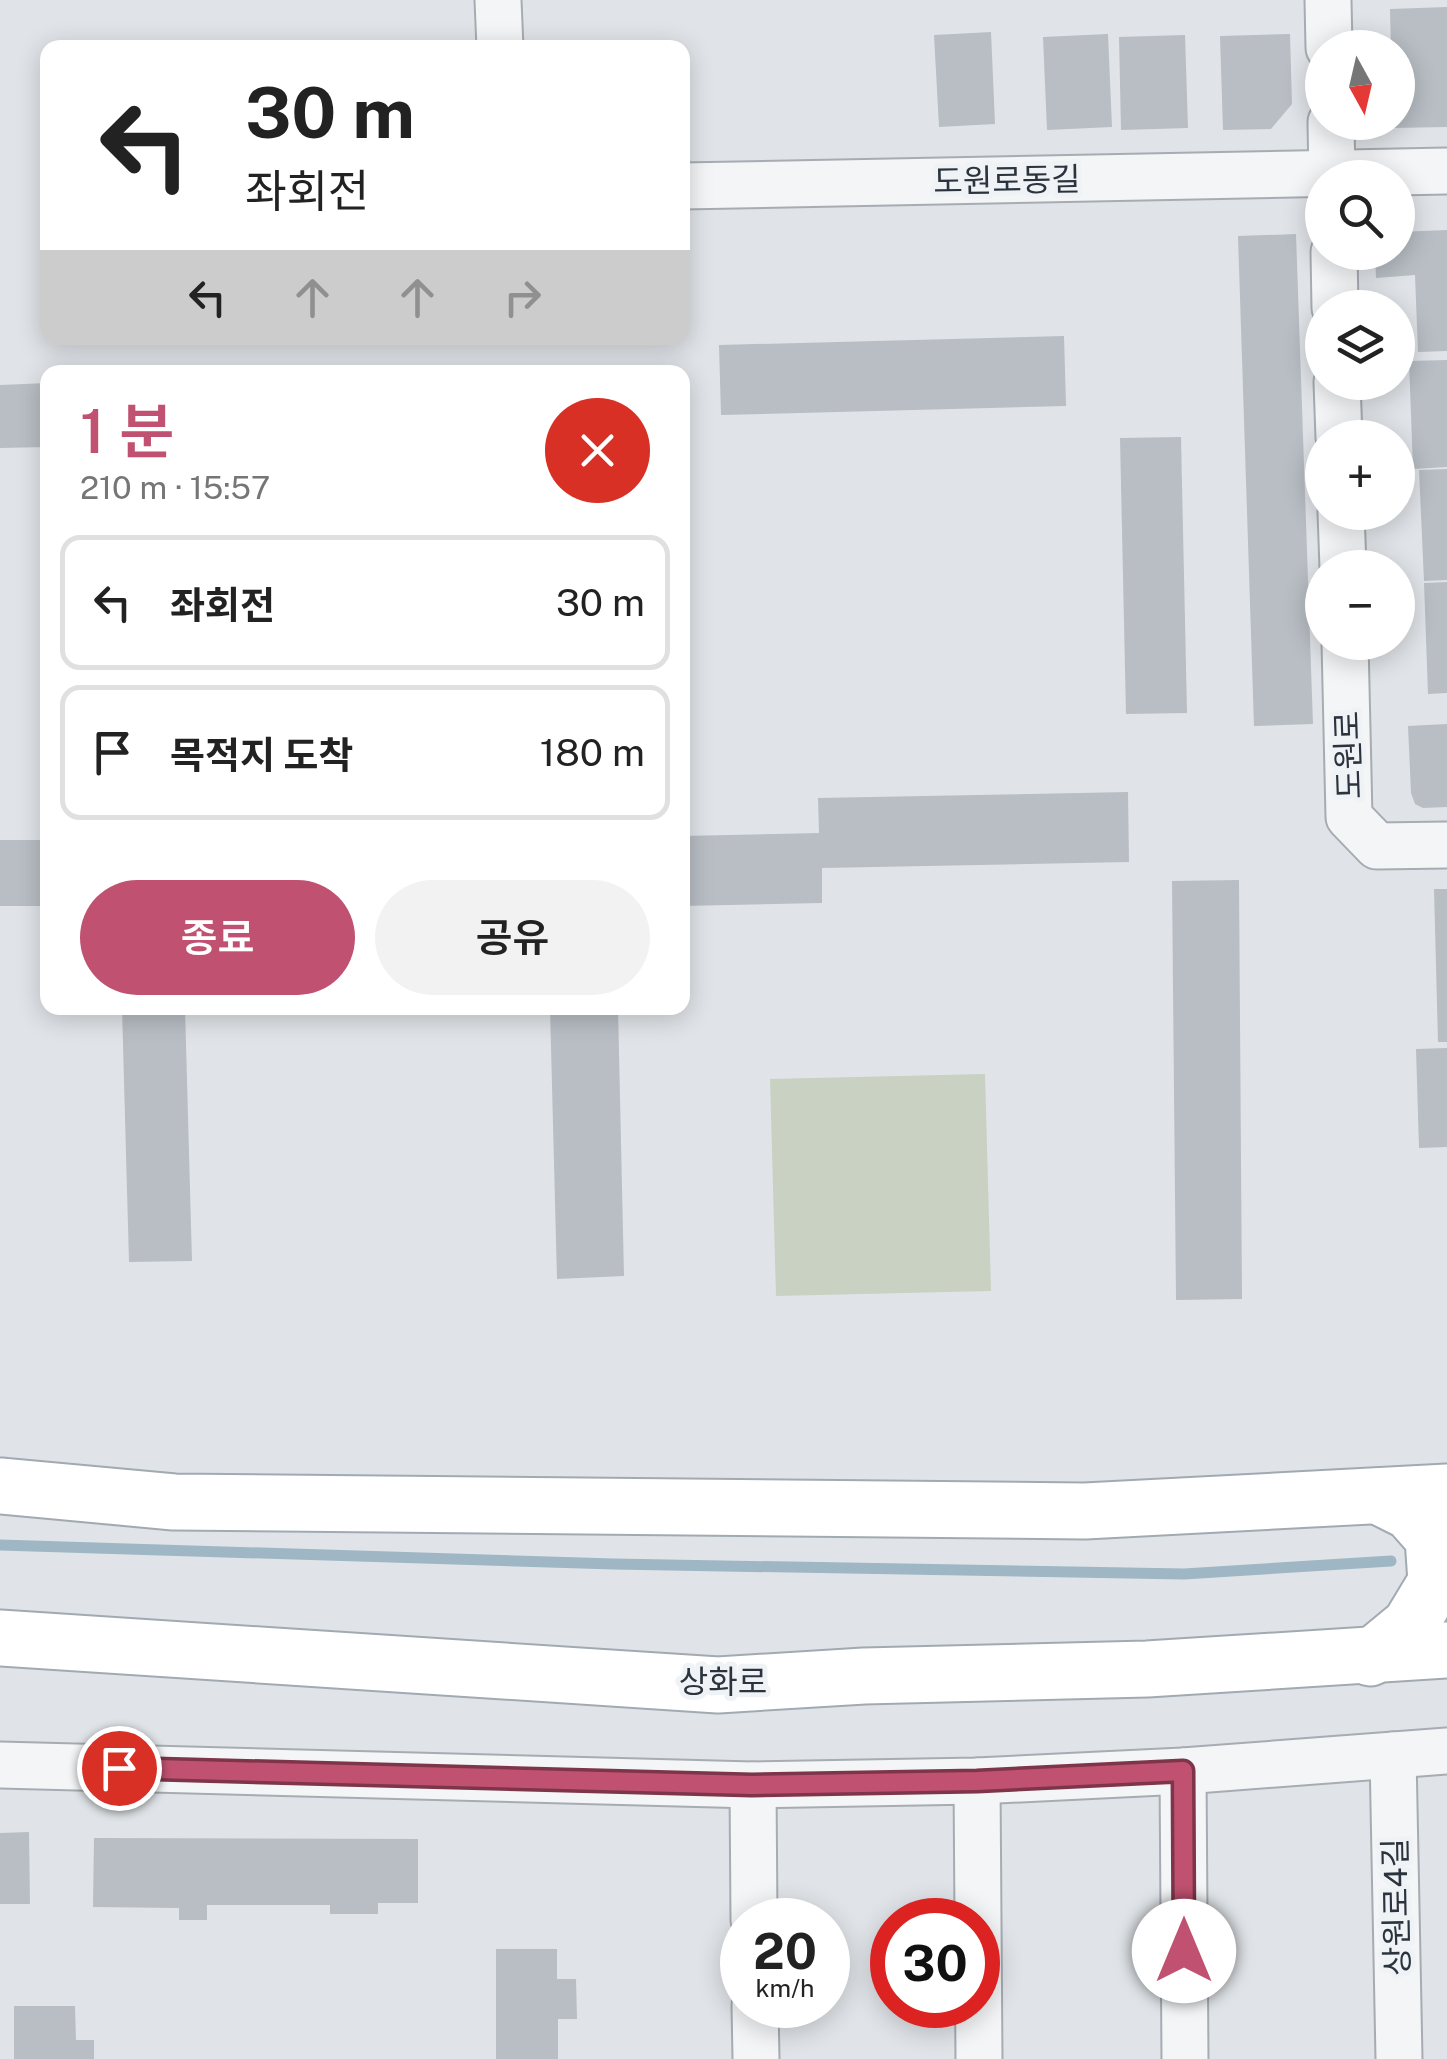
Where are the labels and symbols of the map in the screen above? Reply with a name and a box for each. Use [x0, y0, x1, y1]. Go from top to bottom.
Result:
north arrow [1305, 30, 1415, 140]
street label: 도원로동길 [933, 160, 1081, 200]
street label: 도원로 [1328, 710, 1368, 800]
street label: 상화로 [679, 1663, 767, 1700]
pin [77, 1726, 162, 1811]
street label: 상원로4길 [1376, 1838, 1416, 1976]
speed limit sign: 30 [870, 1898, 1000, 2028]
position arrow [1132, 1899, 1236, 2003]

